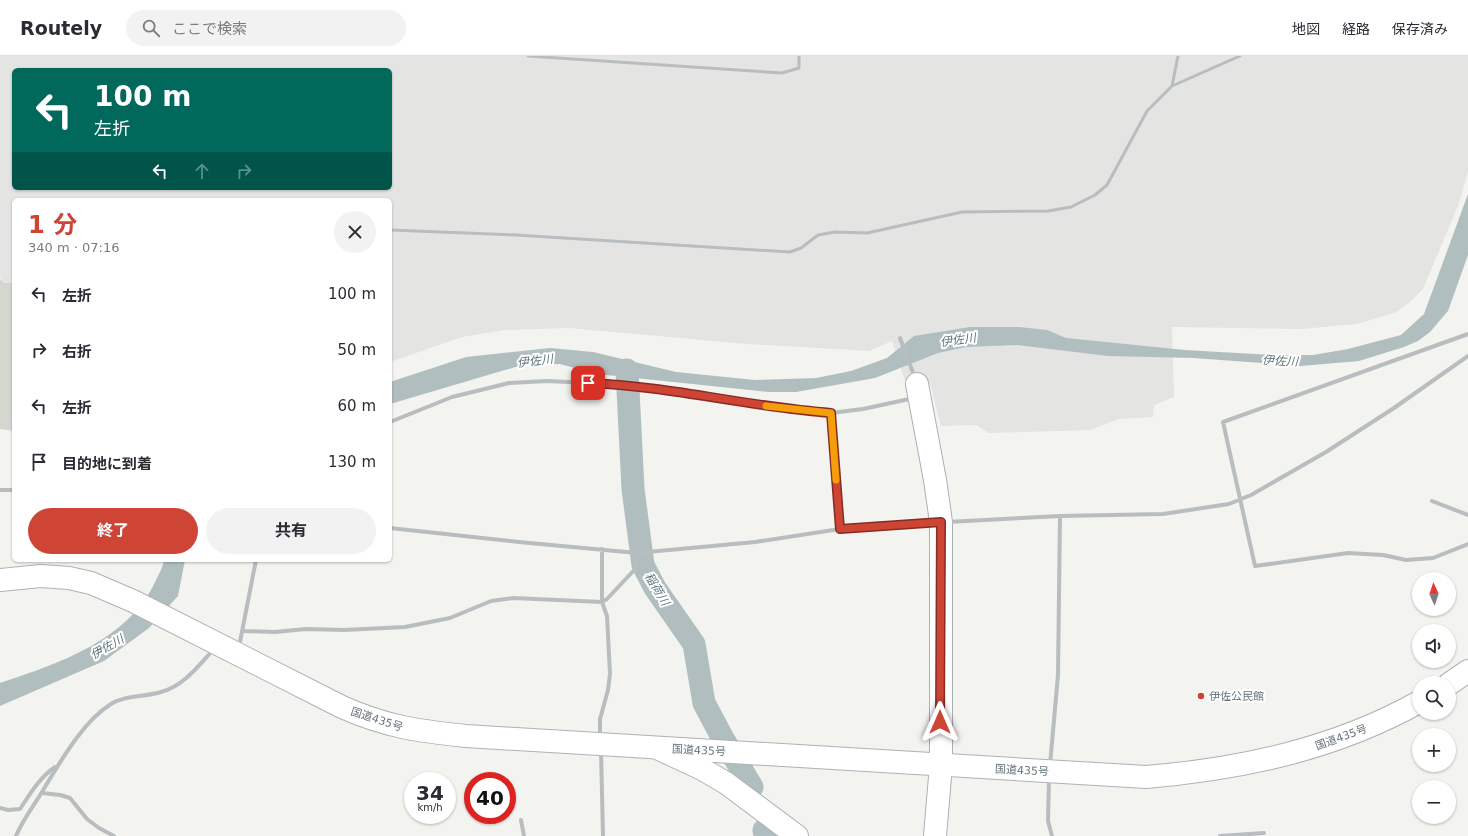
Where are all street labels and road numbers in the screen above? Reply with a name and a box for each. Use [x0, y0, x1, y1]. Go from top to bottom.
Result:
street label: 国道435号 [349, 705, 405, 734]
street label: 国道435号 [1314, 722, 1369, 753]
street label: 国道435号 [672, 743, 726, 758]
street label: 国道435号 [995, 763, 1049, 778]

